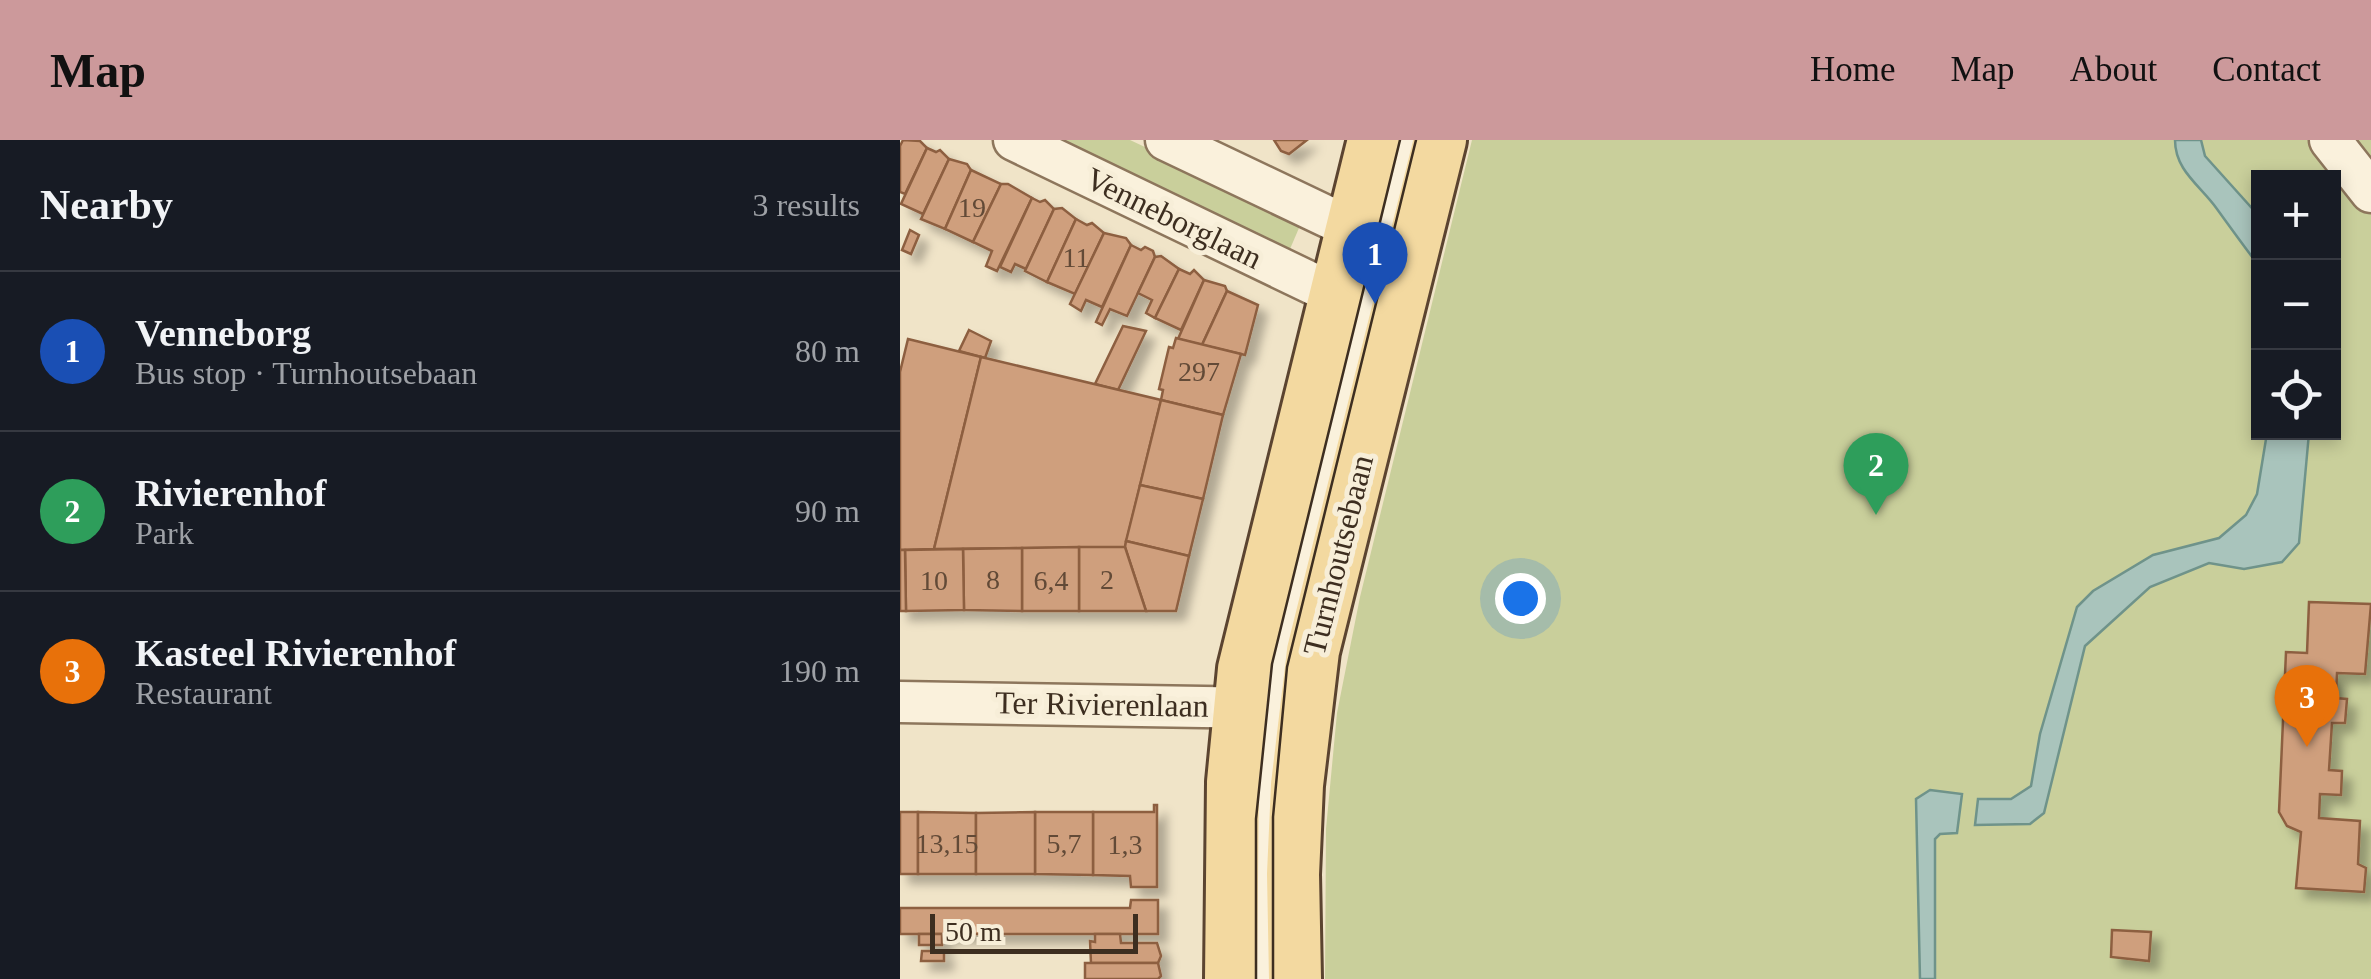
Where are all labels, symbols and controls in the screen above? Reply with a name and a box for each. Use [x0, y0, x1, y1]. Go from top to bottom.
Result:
text: Map [50, 44, 146, 97]
text: Home [1810, 50, 1895, 89]
text: Map [1950, 50, 2015, 89]
text: About [2070, 50, 2157, 89]
text: Contact [2212, 50, 2321, 89]
street label: Venneborglaan [1080, 160, 1268, 276]
map controls [2251, 170, 2341, 440]
button: + [2251, 170, 2341, 260]
text: Nearby [40, 182, 173, 228]
text: 3 results [752, 187, 860, 223]
house number: 19 [958, 192, 986, 223]
pin: 1 [1342, 221, 1408, 304]
house number: 11 [1063, 242, 1089, 273]
button: − [2251, 260, 2341, 350]
text: Venneborg [135, 312, 311, 354]
text: 1 [65, 333, 81, 369]
text: 80 m [795, 333, 860, 369]
button: locate [2251, 350, 2341, 440]
text: Bus stop · Turnhoutsebaan [135, 355, 477, 391]
house number: 297 [1178, 356, 1220, 387]
pin: 2 [1844, 432, 1908, 515]
street label: Turnhoutsebaan [1296, 451, 1380, 659]
text: Rivierenhof [135, 472, 326, 514]
text: 2 [65, 493, 81, 529]
text: 90 m [795, 493, 860, 529]
text: Park [135, 515, 194, 551]
house number: 8 [986, 564, 1000, 595]
house number: 2 [1100, 564, 1114, 595]
house number: 10 [920, 565, 948, 596]
house number: 6,4 [1034, 565, 1069, 596]
your location [1495, 573, 1546, 624]
text: Kasteel Rivierenhof [135, 632, 456, 674]
text: 3 [65, 653, 81, 689]
text: 190 m [779, 653, 860, 689]
pin: 3 [2274, 664, 2340, 747]
text: Restaurant [135, 675, 272, 711]
street label: Ter Rivierenlaan [995, 684, 1209, 724]
house number: 13,15 [916, 828, 979, 859]
house number: 5,7 [1047, 828, 1082, 859]
house number: 1,3 [1108, 829, 1143, 860]
scale bar [930, 909, 1138, 954]
text: 50 m [945, 916, 1002, 947]

